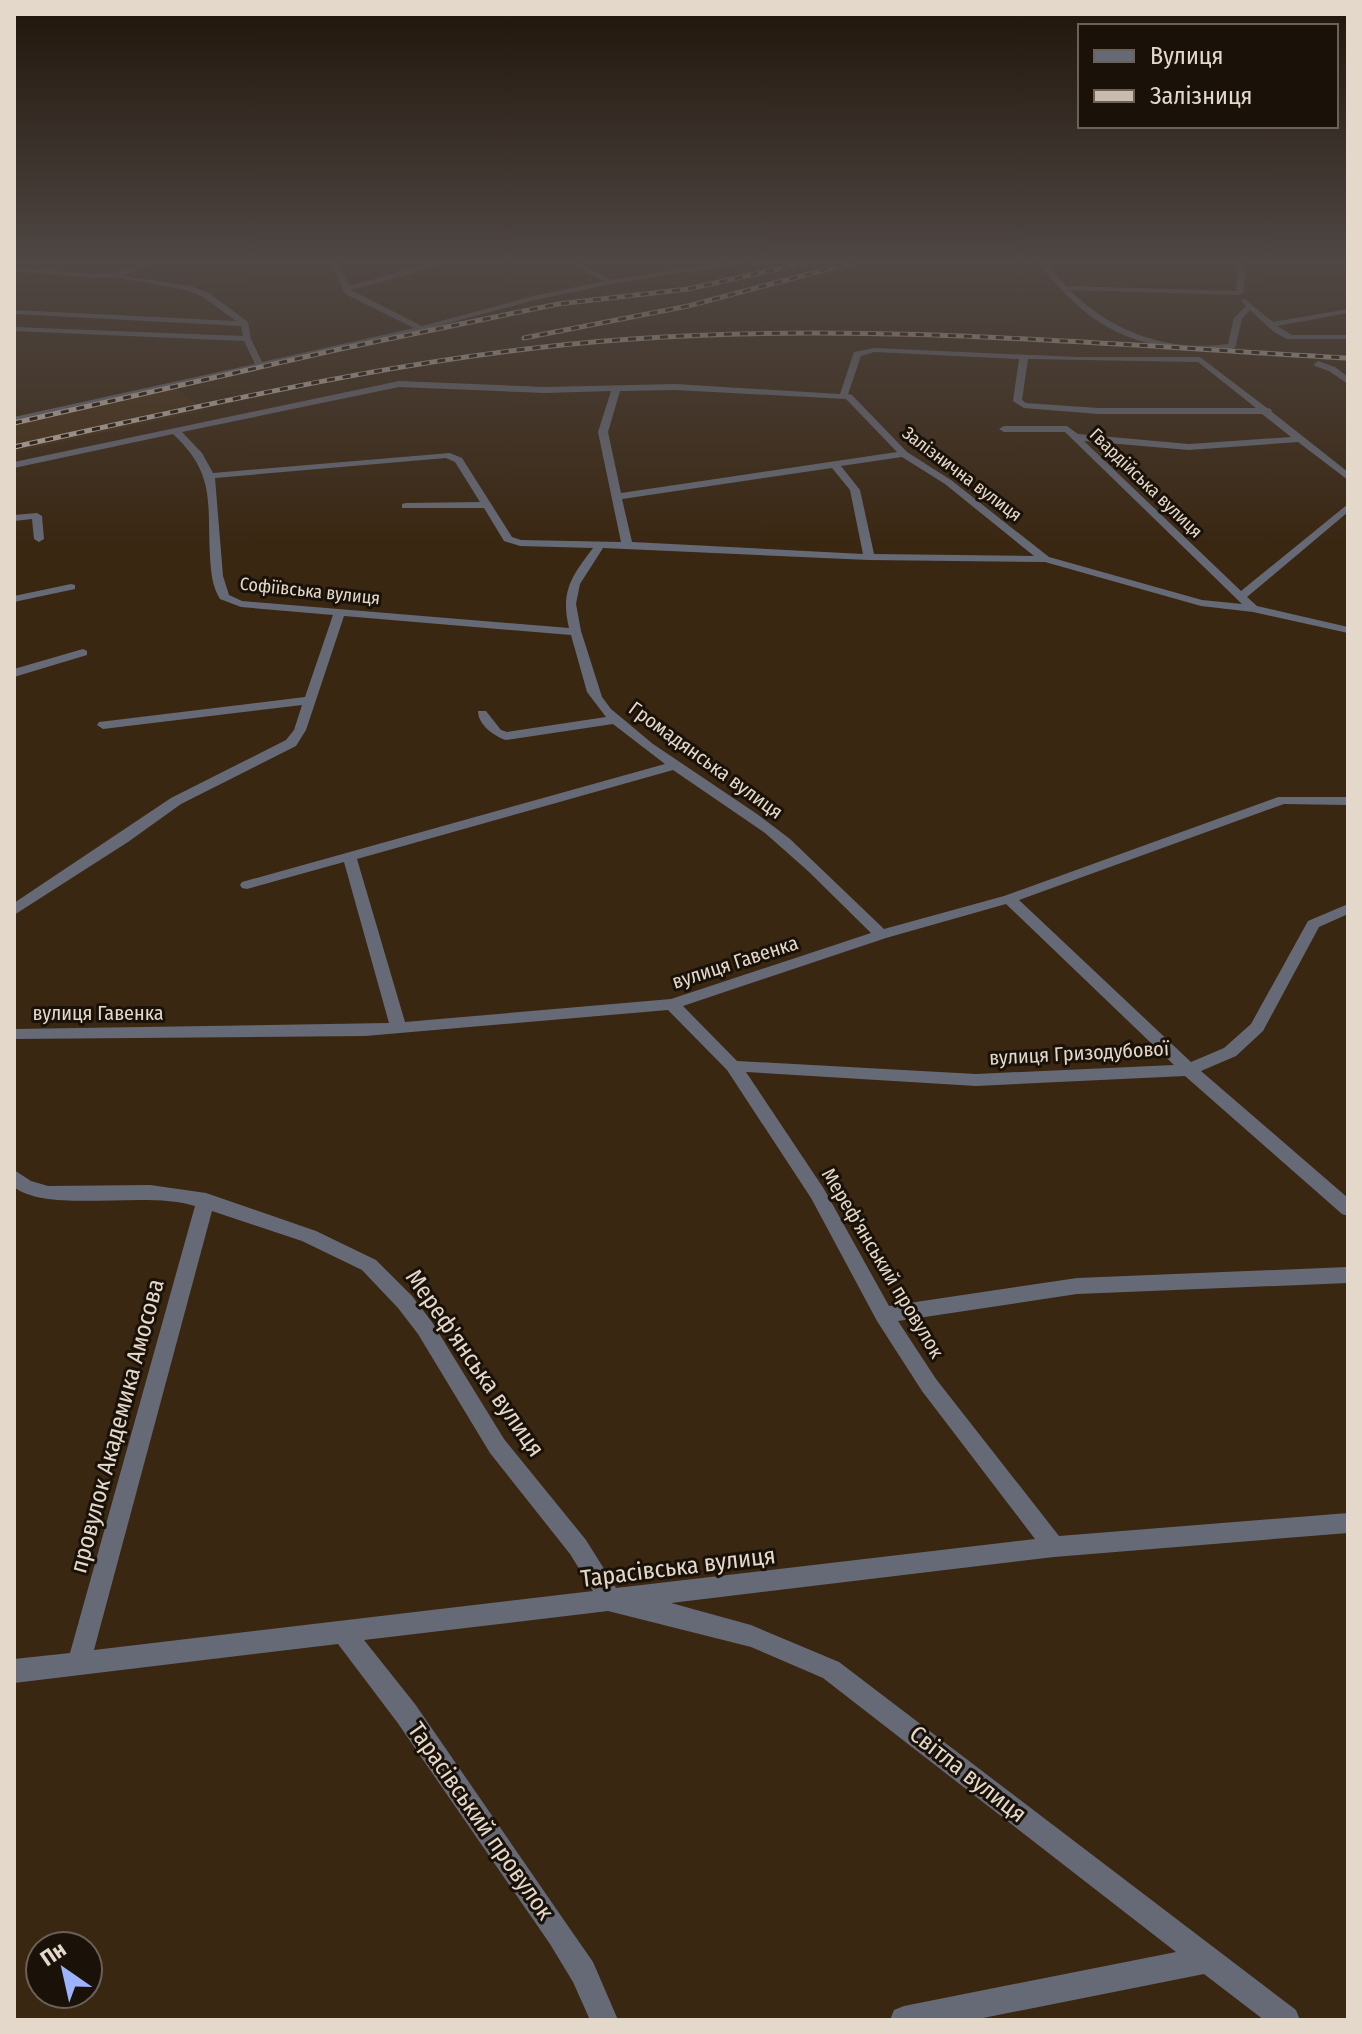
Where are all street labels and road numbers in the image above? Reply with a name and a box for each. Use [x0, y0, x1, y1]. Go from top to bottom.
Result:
street label: Залізнична вулиця [898, 422, 1026, 526]
street label: Гвардійська вулиця [1085, 424, 1207, 542]
street label: Софіївська вулиця [239, 573, 381, 609]
street label: Громадянська вулиця [624, 696, 788, 824]
street label: вулиця Гавенка [669, 930, 801, 994]
street label: вулиця Гавенка [32, 1001, 164, 1025]
street label: вулиця Гризодубової [989, 1036, 1170, 1070]
street label: Мереф'янський провулок [817, 1164, 950, 1363]
street label: Мереф'янська вулиця [400, 1264, 550, 1462]
street label: провулок Академика Амосова [64, 1276, 170, 1576]
street label: Тарасівська вулиця [579, 1541, 777, 1593]
street label: Тарасівський провулок [402, 1717, 560, 1926]
street label: Світла вулиця [904, 1720, 1032, 1828]

